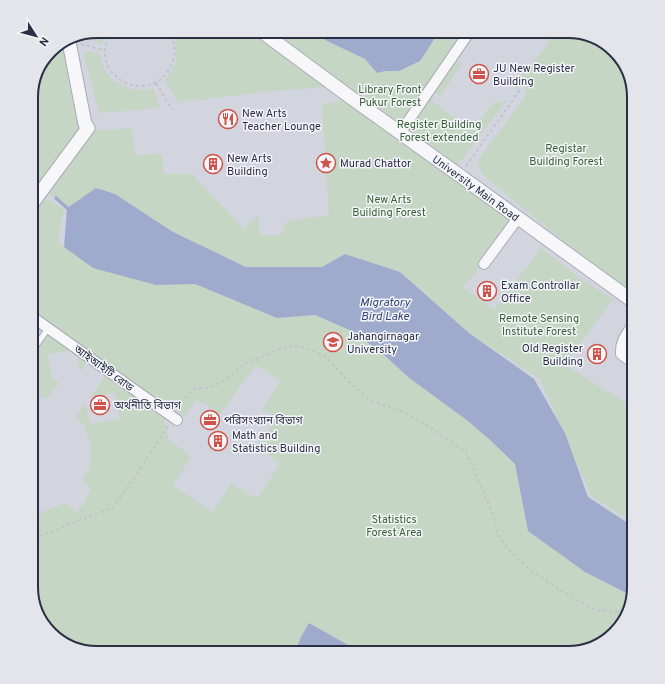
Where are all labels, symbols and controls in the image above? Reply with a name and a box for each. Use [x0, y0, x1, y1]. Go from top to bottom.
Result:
north arrow [16, 16, 56, 56]
text: N [35, 34, 51, 49]
place label: JU New Register Building [493, 62, 576, 89]
office icon: JU New Register Building [468, 63, 490, 85]
park label: Library Front Pukur Forest [358, 83, 422, 110]
place label: New Arts Teacher Lounge [242, 107, 321, 134]
restaurant icon: New Arts Teacher Lounge [217, 108, 239, 130]
park label: Register Building Forest extended [397, 118, 481, 145]
park label: Registar Building Forest [529, 142, 603, 169]
place label: New Arts Building [227, 152, 272, 179]
place icon: Murad Chattor [315, 152, 337, 174]
building icon: New Arts Building [202, 153, 224, 175]
street label: University Main Road [429, 153, 522, 225]
place label: Murad Chattor [340, 157, 412, 171]
park label: New Arts Building Forest [352, 193, 426, 220]
place label: Exam Controllar Office [501, 279, 581, 306]
building icon: Exam Controllar Office [476, 280, 498, 302]
water label: Migratory Bird Lake [360, 295, 411, 325]
park label: Remote Sensing Institute Forest [499, 312, 579, 339]
place label: Jahangirnagar University [347, 330, 420, 357]
school or university icon: Jahangirnagar University [322, 331, 344, 353]
street label: আইআইটি রোড [70, 342, 136, 395]
place label: Old Register Building [522, 342, 584, 369]
building icon: Old Register Building [586, 343, 608, 365]
office icon: অর্থনীতি বিভাগ [89, 394, 111, 416]
place label: অর্থনীতি বিভাগ [113, 398, 182, 413]
office icon: পরিসংখ্যান বিভাগ [199, 409, 221, 431]
place label: পরিসংখ্যান বিভাগ [224, 414, 304, 428]
place label: Math and Statistics Building [232, 429, 320, 456]
building icon: Math and Statistics Building [207, 430, 229, 452]
park label: Statistics Forest Area [366, 513, 422, 540]

